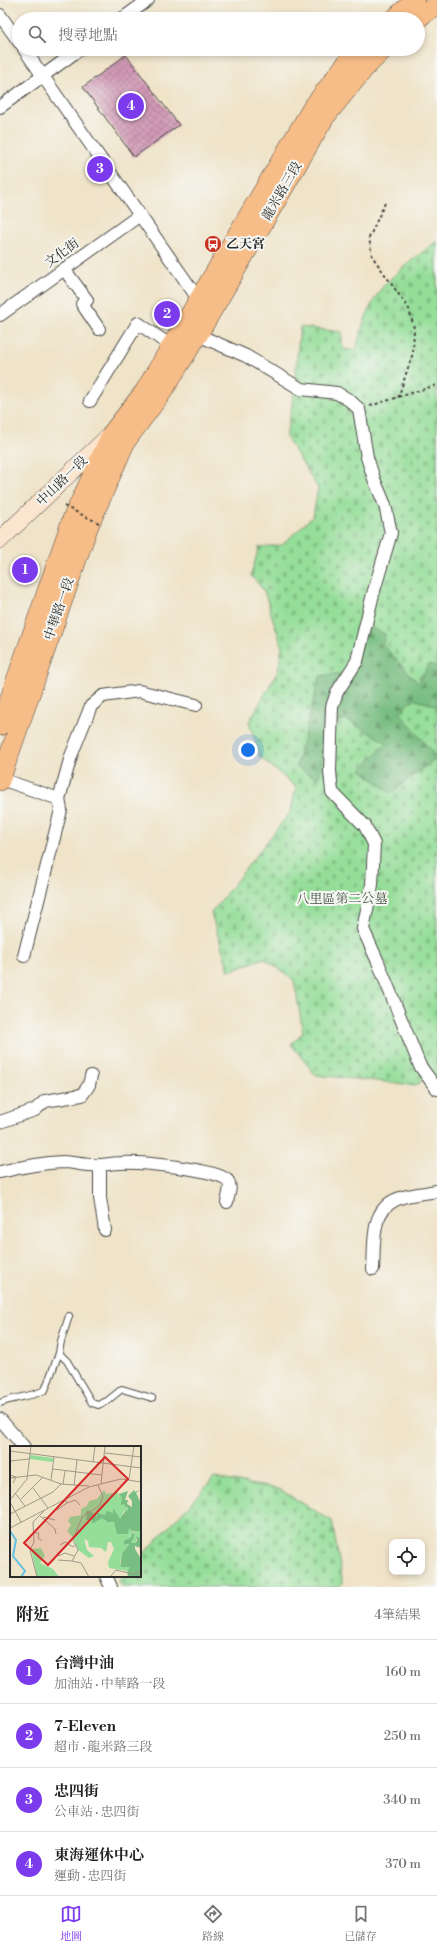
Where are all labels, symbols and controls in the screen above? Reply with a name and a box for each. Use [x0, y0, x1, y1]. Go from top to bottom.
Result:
search box [12, 12, 425, 56]
icon: search [26, 23, 48, 45]
text: 搜尋地點 [58, 26, 118, 45]
pin: 4 [118, 91, 144, 121]
pin: 3 [87, 154, 113, 184]
street label: 龍米路三段 [259, 159, 305, 223]
bus stop icon: 乙天宮 [203, 234, 223, 254]
street label: 文化街 [42, 235, 82, 271]
place label: 乙天宮 [226, 236, 265, 252]
pin: 2 [154, 299, 180, 329]
street label: 中山路一段 [33, 453, 91, 509]
pin: 1 [12, 555, 38, 585]
street label: 中華路一段 [41, 576, 77, 642]
your location [238, 740, 258, 760]
park label: 八里區第二公墓 [296, 891, 388, 907]
inset map [10, 1446, 141, 1577]
map controls [389, 1539, 425, 1575]
button: locate [389, 1539, 425, 1575]
text: 附近 [16, 1604, 50, 1626]
text: 4筆結果 [374, 1607, 421, 1623]
text: 台灣中油 [54, 1654, 114, 1673]
text: 1 [26, 1664, 32, 1680]
text: 160 m [385, 1664, 421, 1680]
text: 加油站 · 中華路一段 [54, 1676, 166, 1692]
text: 7-Eleven [54, 1717, 116, 1736]
text: 2 [25, 1728, 33, 1744]
text: 250 m [384, 1728, 421, 1744]
text: 超市 · 龍米路三段 [54, 1739, 153, 1755]
text: 忠四街 [54, 1782, 99, 1801]
text: 3 [25, 1792, 33, 1808]
text: 340 m [383, 1792, 421, 1808]
text: 公車站 · 忠四街 [54, 1804, 140, 1820]
text: 東海運休中心 [54, 1846, 144, 1865]
text: 4 [25, 1856, 33, 1872]
text: 370 m [385, 1856, 421, 1872]
text: 運動 · 忠四街 [54, 1868, 127, 1884]
tab: 地圖 [60, 1903, 82, 1944]
tab: 路線 [202, 1903, 224, 1944]
tab: 已儲存 [344, 1903, 377, 1944]

